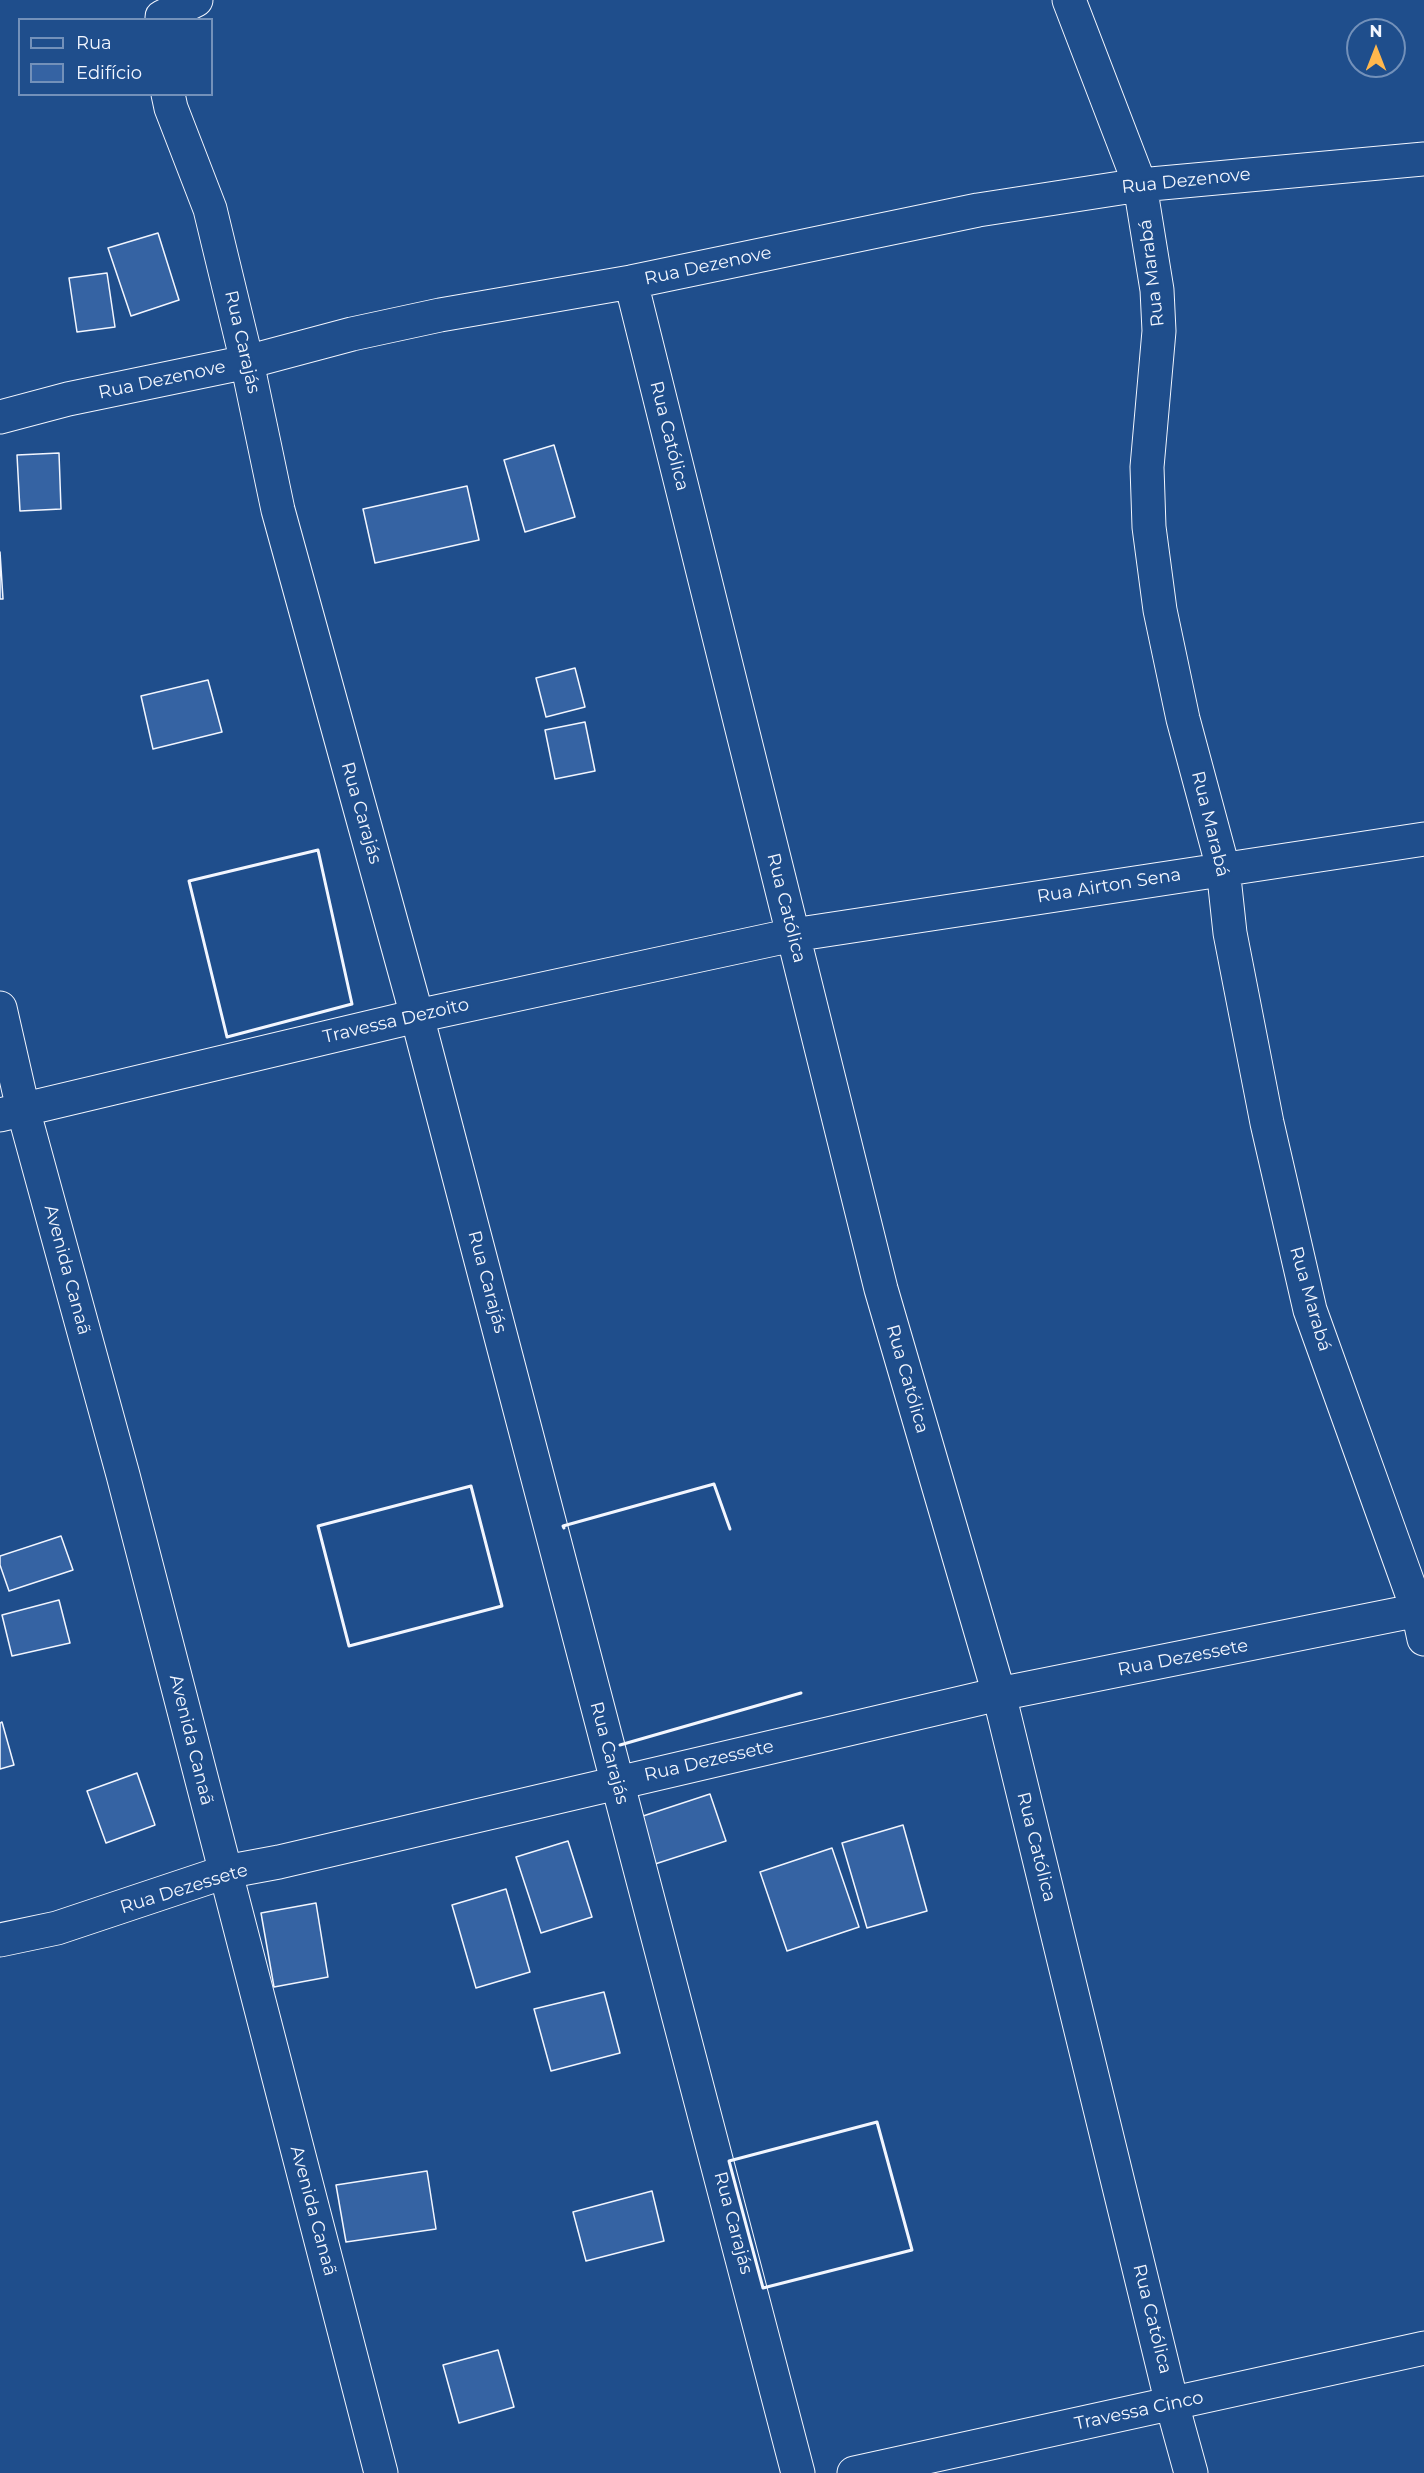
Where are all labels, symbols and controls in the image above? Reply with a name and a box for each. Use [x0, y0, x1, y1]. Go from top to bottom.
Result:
legend [18, 18, 213, 96]
north arrow [1346, 18, 1406, 78]
text: N [1370, 22, 1382, 41]
text: Rua [76, 32, 112, 54]
text: Edifício [76, 62, 142, 84]
street label: Rua Dezenove [1120, 163, 1252, 199]
street label: Rua Marabá [1135, 218, 1169, 328]
street label: Rua Dezenove [642, 242, 774, 290]
street label: Rua Carajás [220, 288, 264, 396]
street label: Rua Dezenove [96, 356, 228, 404]
street label: Rua Católica [645, 379, 693, 493]
street label: Rua Carajás [336, 759, 386, 867]
street label: Rua Marabá [1186, 769, 1234, 879]
street label: Rua Católica [762, 851, 810, 965]
street label: Rua Airton Sena [1035, 864, 1183, 908]
street label: Travessa Dezoito [321, 994, 471, 1048]
street label: Avenida Canaã [39, 1202, 95, 1338]
street label: Rua Carajás [463, 1228, 511, 1336]
street label: Rua Marabá [1285, 1244, 1335, 1354]
street label: Rua Católica [881, 1322, 933, 1436]
street label: Rua Dezessete [1116, 1635, 1250, 1681]
street label: Avenida Canaã [164, 1672, 218, 1808]
street label: Rua Carajás [585, 1699, 633, 1807]
street label: Rua Dezessete [642, 1736, 776, 1786]
street label: Rua Católica [1012, 1790, 1060, 1904]
street label: Rua Dezessete [118, 1859, 250, 1919]
street label: Avenida Canaã [285, 2143, 341, 2279]
street label: Rua Carajás [709, 2169, 757, 2277]
street label: Rua Católica [1128, 2262, 1176, 2376]
street label: Travessa Cinco [1073, 2387, 1205, 2435]

